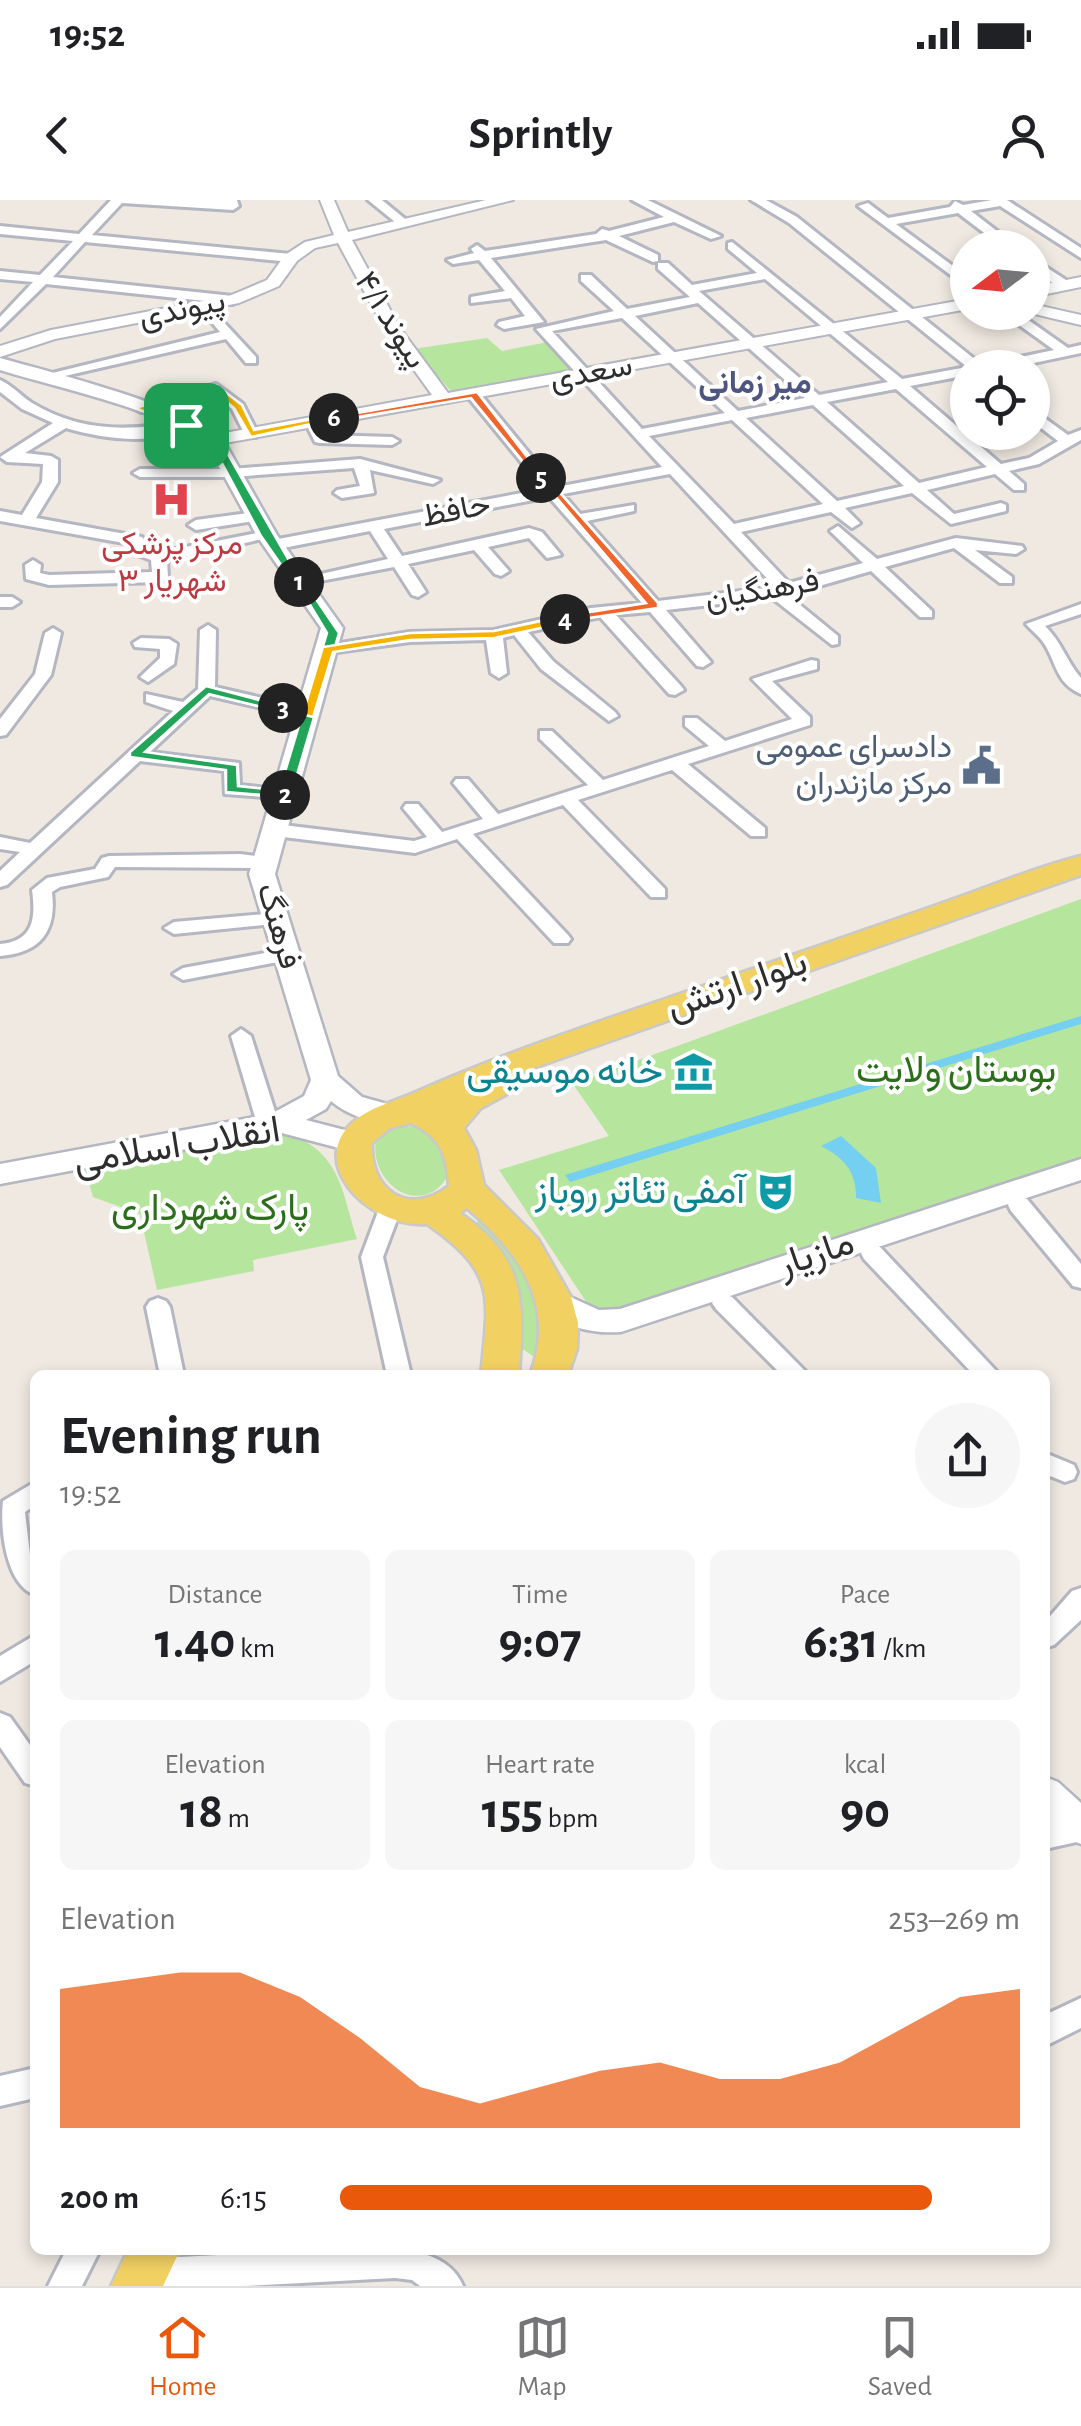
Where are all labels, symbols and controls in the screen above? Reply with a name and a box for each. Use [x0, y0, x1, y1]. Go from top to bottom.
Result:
text: 19:52 [50, 16, 125, 54]
icon: back [30, 108, 85, 163]
icon: person [996, 108, 1051, 163]
text: Sprintly [469, 112, 612, 157]
north arrow [950, 230, 1050, 330]
map controls [950, 230, 1050, 450]
street label: پیوند ۴/۱ [345, 266, 433, 376]
street label: پیوندی [136, 284, 229, 339]
street label: سعدی [547, 348, 635, 398]
button: locate [950, 350, 1050, 450]
district label: میر زمانی [698, 367, 812, 402]
pin [144, 383, 229, 468]
pin: 6 [309, 393, 359, 443]
icon: arrive [159, 398, 214, 453]
text: 6 [327, 404, 341, 432]
pin: 5 [516, 453, 566, 503]
text: 5 [535, 464, 547, 492]
hospital icon: مرکز پزشکی شهریار ۳ [151, 478, 193, 520]
street label: حافظ [419, 488, 493, 532]
place label: مرکز پزشکی شهریار ۳ [101, 528, 243, 600]
pin: 1 [274, 557, 324, 607]
street label: فرهنگیان [702, 564, 822, 619]
text: 1 [294, 568, 304, 596]
pin: 4 [540, 594, 590, 644]
text: 4 [558, 605, 572, 633]
pin: 3 [258, 683, 308, 733]
text: 3 [277, 694, 289, 722]
place label: دادسرای عمومی مرکز مازندران [756, 731, 952, 803]
public building icon: دادسرای عمومی مرکز مازندران [961, 744, 1003, 786]
pin: 2 [260, 770, 310, 820]
text: 2 [278, 781, 292, 809]
street label: فرهنگ [249, 879, 306, 973]
street label: بلوار ارتش [662, 943, 813, 1029]
museum icon: خانه موسیقی [672, 1051, 714, 1093]
park label: بوستان ولایت [856, 1052, 1056, 1092]
place label: خانه موسیقی [466, 1053, 663, 1093]
street label: انقلاب اسلامی [71, 1111, 283, 1183]
theatre icon: آمفی تئاتر روباز [754, 1171, 796, 1213]
place label: آمفی تئاتر روباز [534, 1173, 748, 1213]
park label: پارک شهرداری [111, 1190, 309, 1233]
street label: مازیار [772, 1223, 860, 1287]
button: share [915, 1403, 1020, 1508]
text: Evening run [60, 1409, 322, 1464]
text: 19:52 [60, 1477, 121, 1509]
text: Distance [168, 1581, 262, 1609]
text: Time [512, 1581, 568, 1609]
text: Pace [840, 1581, 890, 1609]
text: 1.40 [155, 1617, 235, 1667]
text: 9:07 [498, 1617, 582, 1667]
text: 6:31 [804, 1617, 879, 1667]
text: km [235, 1635, 275, 1663]
text: /km [879, 1635, 926, 1663]
text: Elevation [164, 1751, 266, 1779]
text: Heart rate [485, 1751, 595, 1779]
text: kcal [844, 1751, 886, 1779]
text: 18 [180, 1787, 223, 1837]
text: 155 [482, 1787, 543, 1837]
text: 90 [840, 1787, 890, 1837]
text: m [223, 1805, 250, 1833]
text: bpm [543, 1805, 598, 1833]
text: Elevation [60, 1903, 176, 1935]
text: 253–269 m [888, 1903, 1020, 1935]
text: 200 m [60, 2182, 139, 2214]
text: 6:15 [220, 2182, 267, 2214]
tab: Home [149, 2310, 216, 2404]
tab: Map [515, 2310, 570, 2404]
tab: Saved [868, 2310, 932, 2404]

